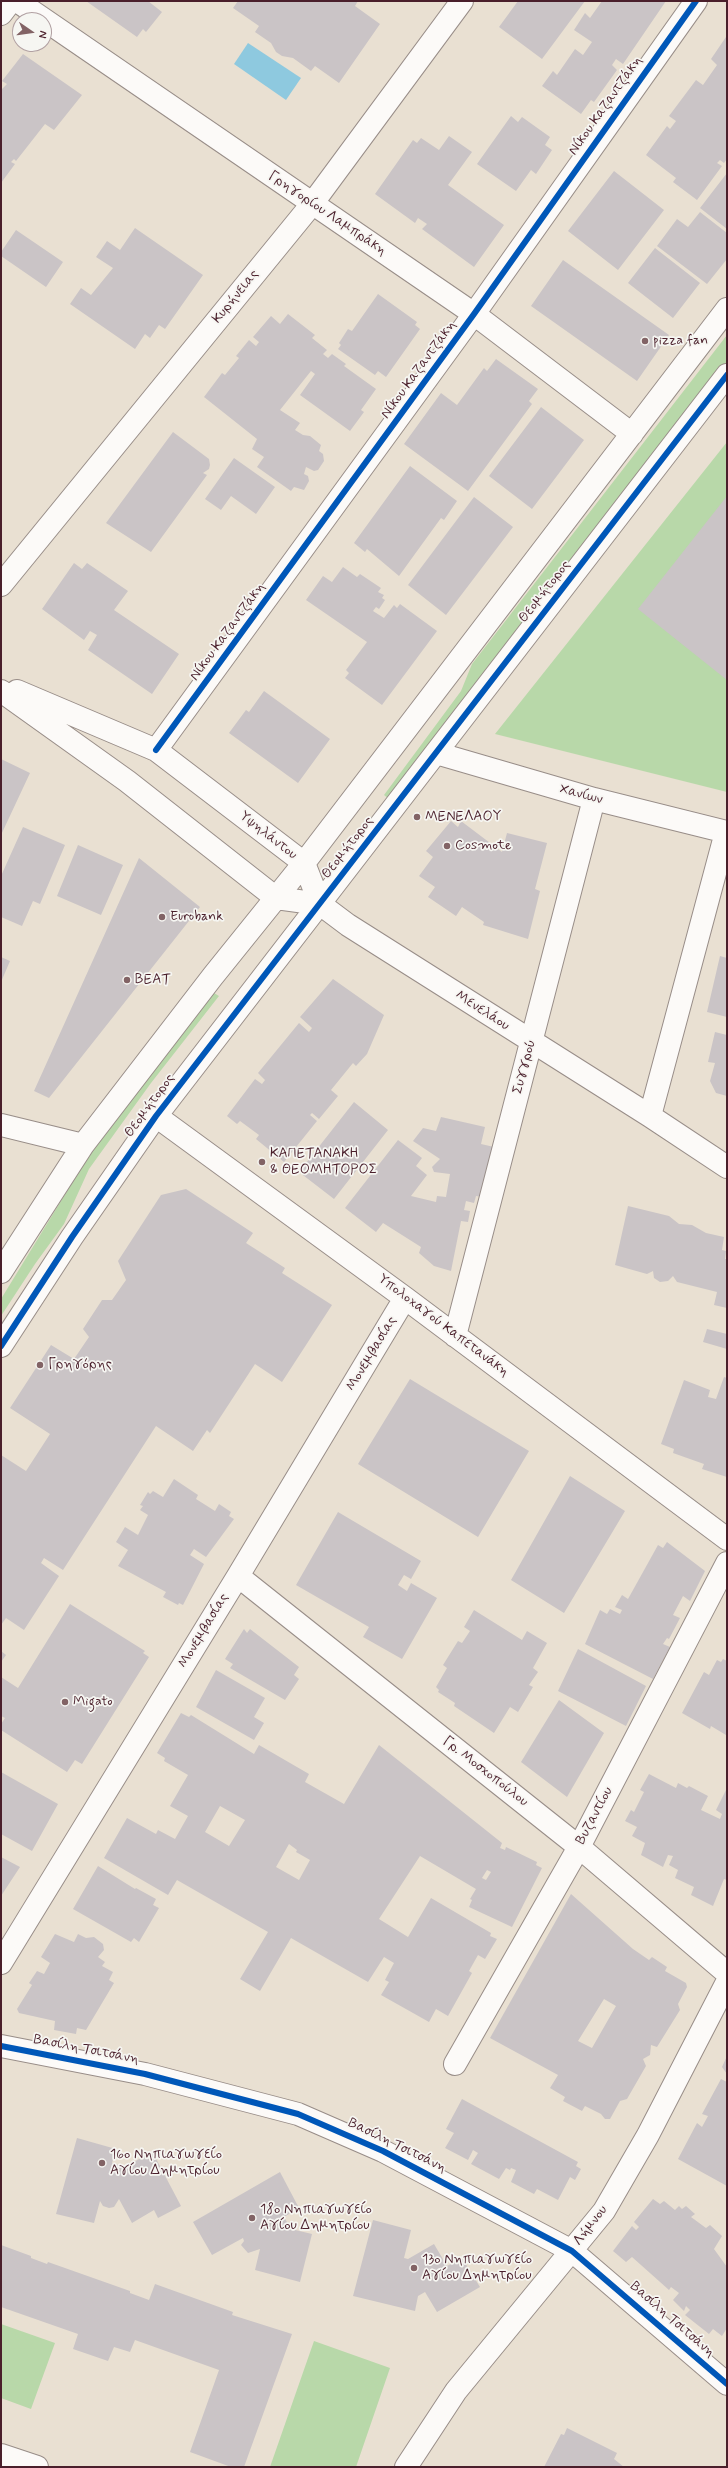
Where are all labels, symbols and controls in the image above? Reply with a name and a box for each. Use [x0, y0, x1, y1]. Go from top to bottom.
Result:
north arrow [12, 12, 52, 52]
text: N [35, 29, 50, 40]
street label: Νίκου Καζαντζάκη [566, 53, 646, 159]
street label: Γρηγορίου Λαμπράκη [265, 168, 389, 260]
street label: Κυρήνειας [209, 267, 263, 327]
street label: Νίκου Καζαντζάκη [378, 318, 460, 422]
place label: pizza fan [653, 333, 708, 349]
marker: pizza fan [640, 336, 650, 346]
street label: Θεομήτορος [515, 558, 575, 626]
street label: Νίκου Καζαντζάκη [187, 580, 269, 684]
street label: Χανίων [558, 781, 604, 809]
street label: Υψηλάντου [236, 808, 300, 864]
place label: ΜΕΝΕΛΑΟΥ [425, 809, 501, 825]
marker: ΜΕΝΕΛΑΟΥ [412, 812, 422, 822]
street label: Θεομήτορος [318, 814, 378, 882]
place label: Cosmote [455, 838, 512, 854]
marker: Cosmote [442, 841, 452, 851]
place label: Eurobank [170, 909, 223, 925]
marker: Eurobank [157, 912, 167, 922]
place label: ΒΕΑΤ [135, 972, 170, 988]
marker: ΒΕΑΤ [122, 975, 132, 985]
street label: Μενελάου [452, 987, 512, 1035]
street label: Συγγρού [510, 1038, 540, 1096]
street label: Θεομήτορος [121, 1071, 179, 1141]
place label: ΚΑΠΕΤΑΝΑΚΗ & ΘΕΟΜΗΤΟΡΟΣ [270, 1146, 377, 1178]
marker: ΚΑΠΕΤΑΝΑΚΗ & ΘΕΟΜΗΤΟΡΟΣ [257, 1157, 267, 1167]
street label: Υπολοχαγού Καπετανάκη [374, 1271, 512, 1381]
street label: Μονεμβασίας [343, 1314, 401, 1394]
place label: Γρηγόρης [48, 1357, 112, 1373]
marker: Γρηγόρης [35, 1360, 45, 1370]
street label: Μονεμβασίας [175, 1591, 233, 1671]
place label: Migato [73, 1694, 113, 1710]
marker: Migato [60, 1697, 70, 1707]
street label: Γρ. Μοσχοπούλου [439, 1733, 531, 1811]
street label: Βυζαντίου [573, 1784, 617, 1848]
street label: Βασίλη Τσιτσάνη [32, 2032, 140, 2068]
street label: Βασίλη Τσιτσάνη [345, 2115, 449, 2177]
place label: 16ο Νηπιαγωγείο Αγίου Δημητρίου [110, 2147, 222, 2180]
marker: 16ο Νηπιαγωγείο Αγίου Δημητρίου [97, 2158, 107, 2168]
place label: 18ο Νηπιαγωγείο Αγίου Δημητρίου [260, 2202, 372, 2234]
street label: Λήμνου [570, 2202, 612, 2250]
marker: 18ο Νηπιαγωγείο Αγίου Δημητρίου [247, 2213, 257, 2223]
place label: 13ο Νηπιαγωγείο Αγίου Δημητρίου [422, 2252, 532, 2284]
marker: 13ο Νηπιαγωγείο Αγίου Δημητρίου [409, 2263, 419, 2273]
street label: Βασίλη Τσιτσάνη [626, 2279, 718, 2361]

